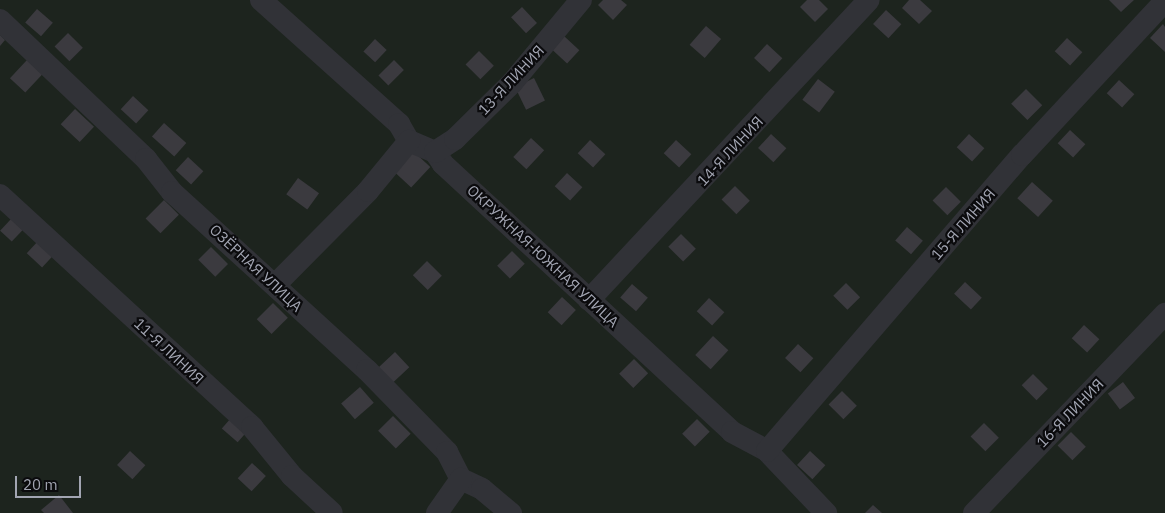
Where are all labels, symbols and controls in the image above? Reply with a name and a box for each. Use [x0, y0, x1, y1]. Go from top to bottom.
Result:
street label: 13-Я ЛИНИЯ [474, 41, 548, 119]
street label: 14-Я ЛИНИЯ [693, 112, 767, 190]
street label: ОКРУЖНАЯ-ЮЖНАЯ УЛИЦА [463, 181, 623, 331]
street label: 15-Я ЛИНИЯ [927, 185, 999, 263]
street label: ОЗЁРНАЯ УЛИЦА [206, 220, 306, 316]
street label: 11-Я ЛИНИЯ [130, 314, 208, 388]
street label: 16-Я ЛИНИЯ [1033, 375, 1107, 451]
scale bar [18, 466, 84, 498]
text: 20 m [23, 475, 58, 494]

